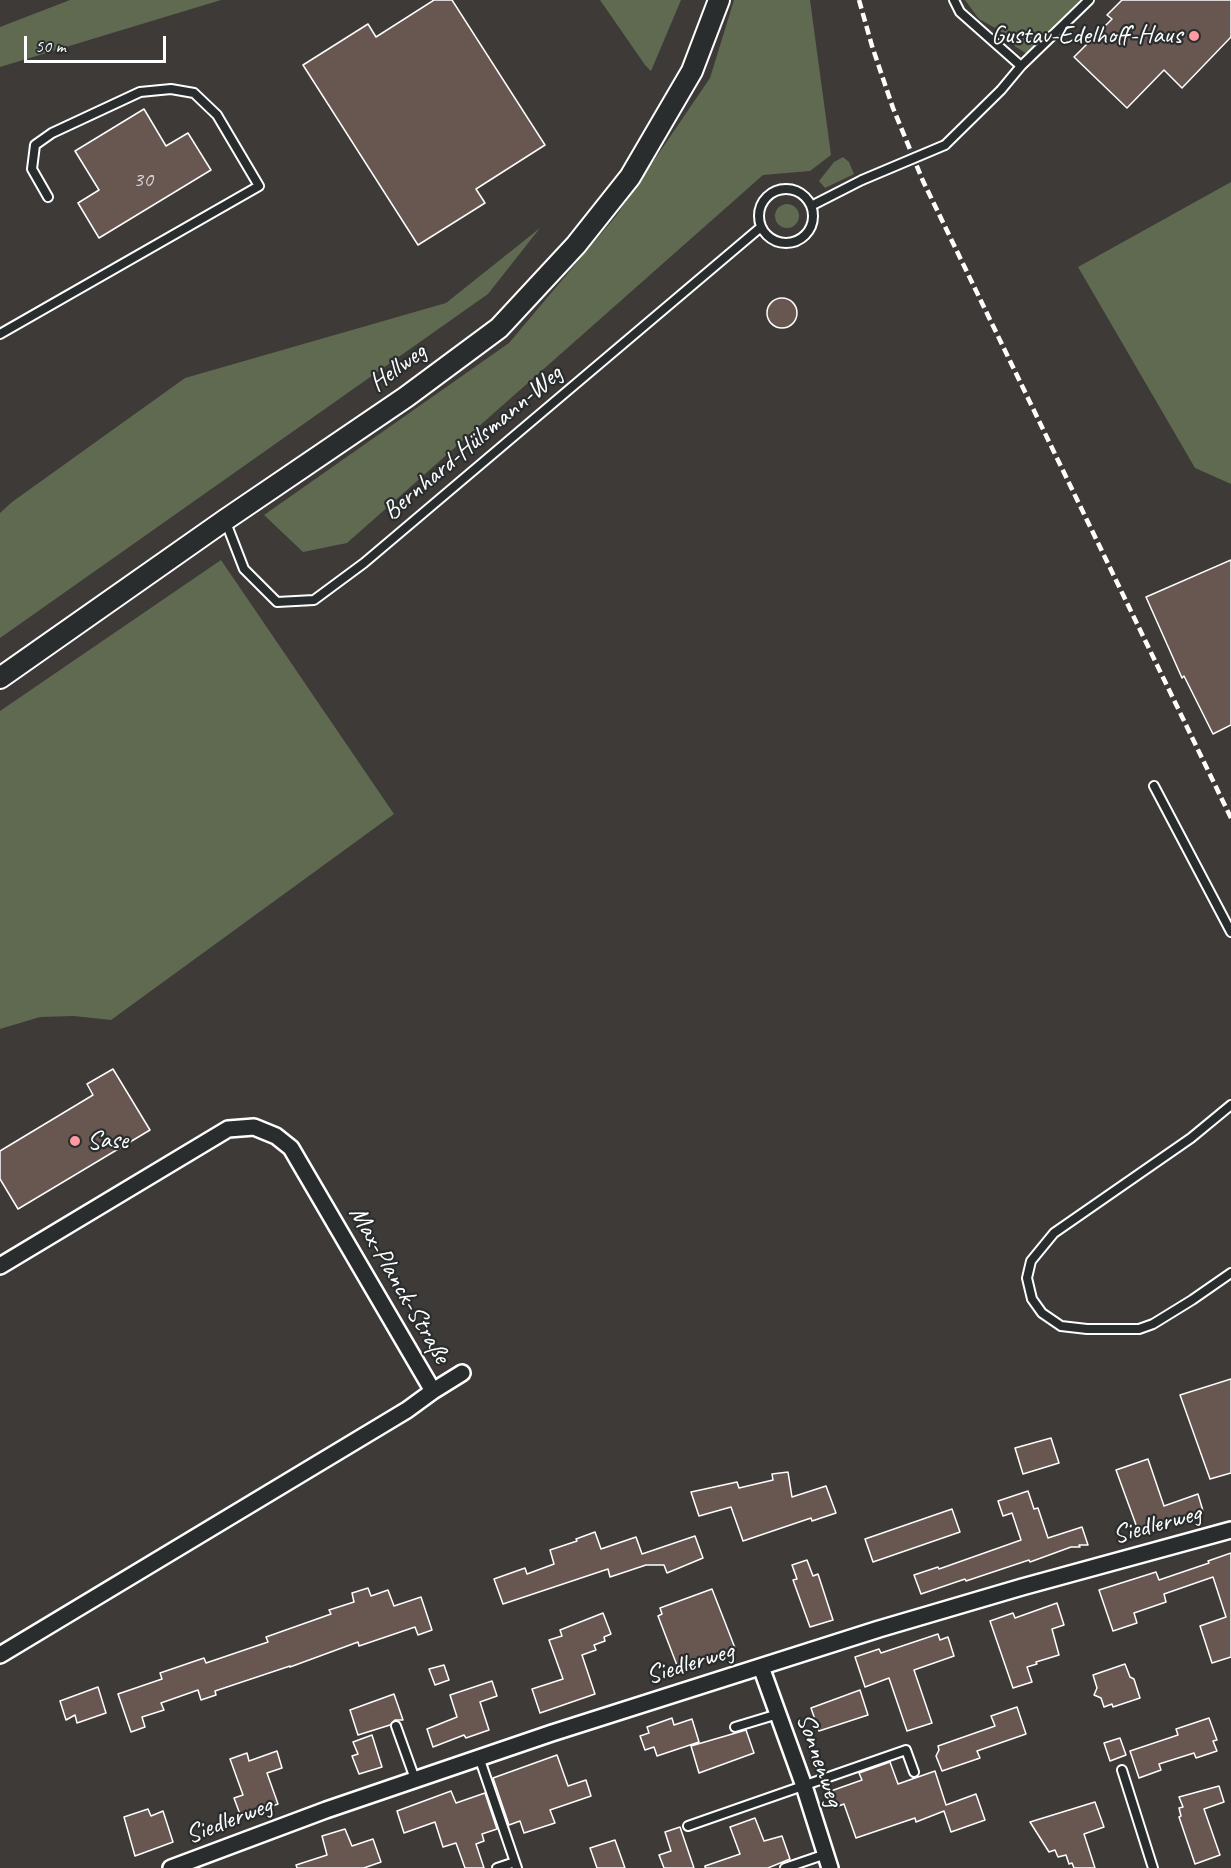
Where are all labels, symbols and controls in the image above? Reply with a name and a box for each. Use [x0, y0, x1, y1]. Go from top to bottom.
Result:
place label: Gustav-Edelhoff-Haus [991, 20, 1182, 52]
scale bar [27, 24, 170, 62]
marker: Gustav-Edelhoff-Haus [1187, 29, 1201, 43]
text: 50 m [35, 35, 66, 57]
house number: 30 [133, 167, 153, 193]
street label: Hellweg [363, 337, 433, 399]
street label: Bernhard-Hülsmann-Weg [377, 359, 569, 527]
place label: Sase [87, 1125, 128, 1157]
marker: Sase [68, 1134, 82, 1148]
street label: Max-Planck-Straße [341, 1201, 457, 1369]
street label: Siedlerweg [1109, 1498, 1205, 1552]
street label: Siedlerweg [642, 1636, 738, 1692]
street label: Sonnenweg [789, 1709, 849, 1811]
street label: Siedlerweg [181, 1790, 277, 1852]

